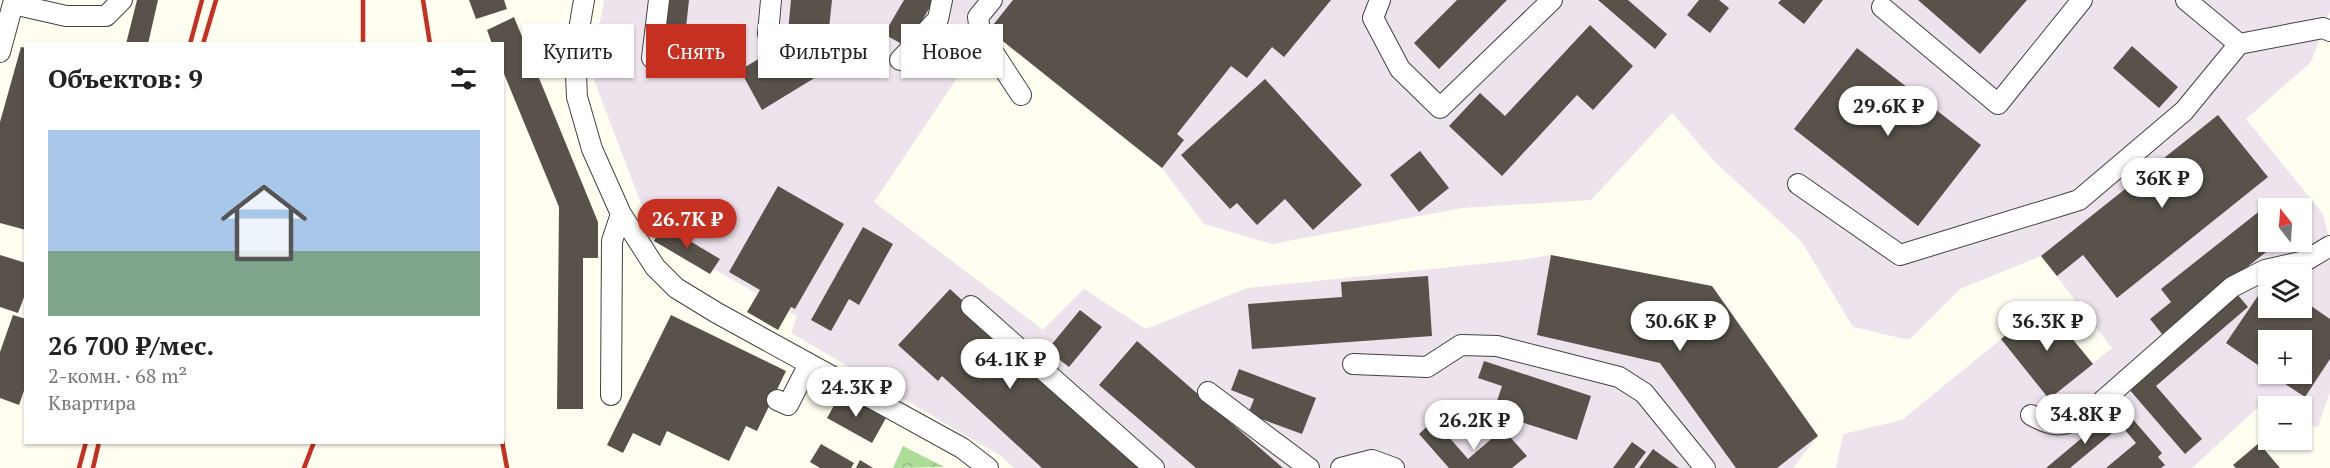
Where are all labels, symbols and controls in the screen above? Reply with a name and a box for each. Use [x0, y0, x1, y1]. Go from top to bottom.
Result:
chip: Купить [522, 24, 634, 78]
chip: Снять [646, 24, 746, 78]
chip: Фильтры [758, 24, 889, 78]
chip: Новое [901, 24, 1003, 78]
text: Объектов: 9 [48, 61, 203, 95]
icon: filters [447, 62, 480, 95]
pin: 29.6K ₽ [1833, 86, 1943, 137]
text: 29.6K ₽ [1853, 92, 1923, 119]
pin: 36K ₽ [2120, 158, 2204, 209]
text: 36K ₽ [2135, 164, 2189, 191]
icon: home [210, 169, 318, 277]
north arrow [2258, 198, 2312, 252]
map controls [2258, 198, 2312, 450]
pin: 26.7K ₽ [632, 199, 742, 250]
text: 26.7K ₽ [652, 205, 722, 232]
button: layers [2258, 264, 2312, 318]
pin: 30.6K ₽ [1625, 301, 1735, 352]
pin: 36.3K ₽ [1992, 301, 2102, 352]
text: 30.6K ₽ [1645, 307, 1715, 334]
text: 36.3K ₽ [2012, 307, 2082, 334]
text: 26 700 ₽/мес. [48, 328, 214, 362]
button: + [2258, 330, 2312, 384]
pin: 64.1K ₽ [955, 339, 1065, 390]
text: 64.1K ₽ [975, 345, 1045, 372]
text: 2-комн. · 68 m² [48, 362, 187, 389]
pin: 24.3K ₽ [801, 367, 911, 418]
text: 24.3K ₽ [821, 373, 891, 400]
text: Квартира [48, 389, 136, 416]
pin: 34.8K ₽ [2030, 394, 2140, 445]
button: − [2258, 396, 2312, 450]
pin: 26.2K ₽ [1419, 400, 1529, 451]
text: 34.8K ₽ [2050, 400, 2120, 427]
text: 26.2K ₽ [1439, 406, 1509, 433]

